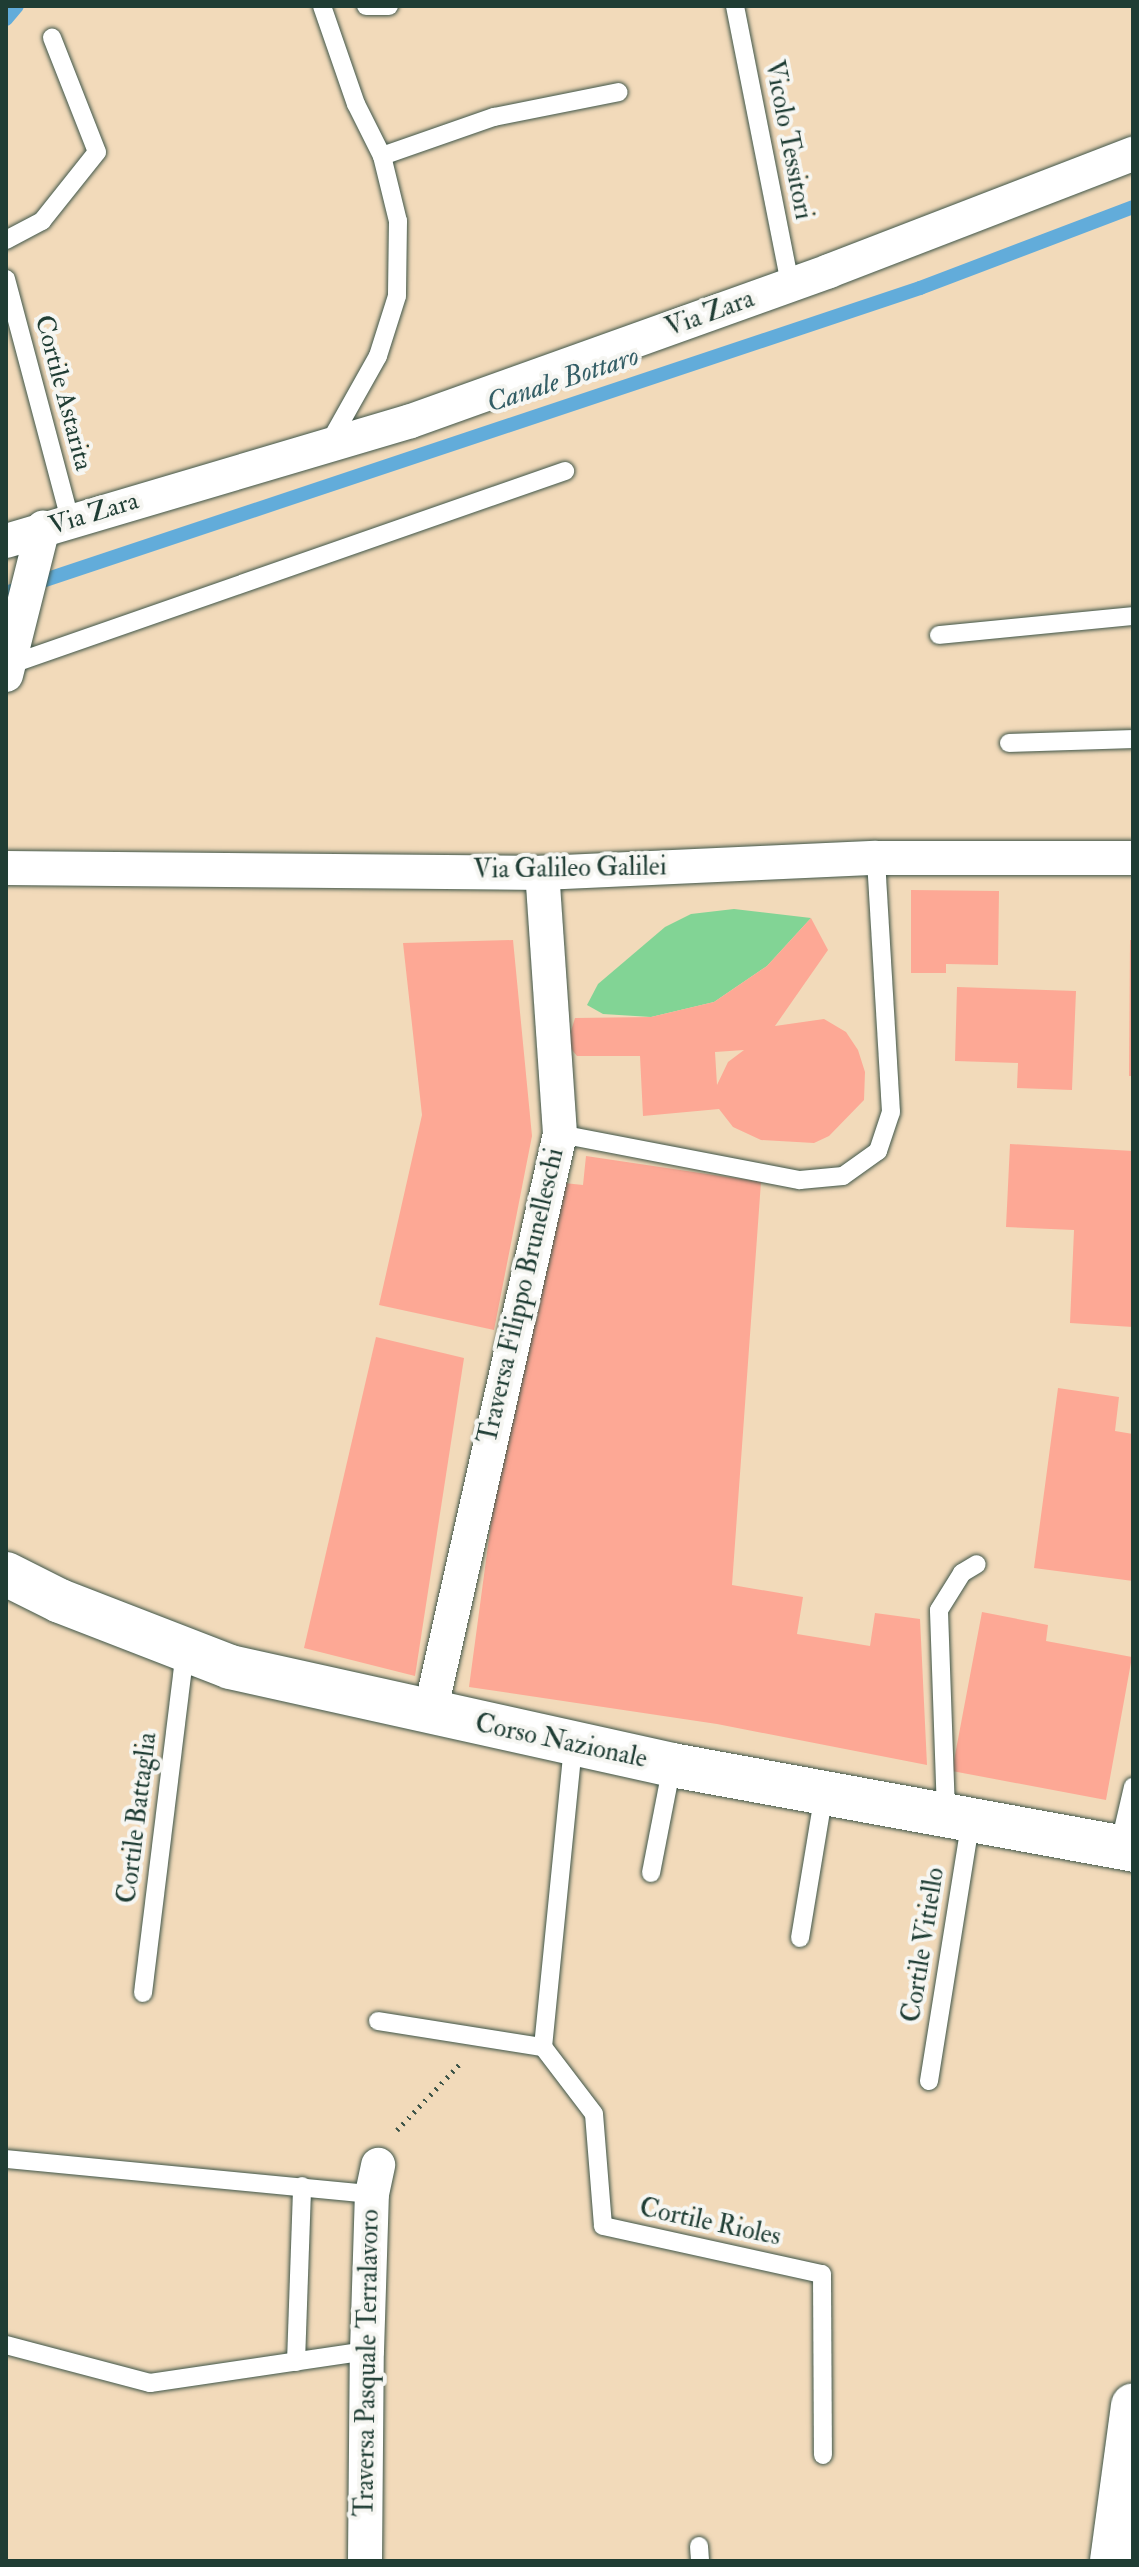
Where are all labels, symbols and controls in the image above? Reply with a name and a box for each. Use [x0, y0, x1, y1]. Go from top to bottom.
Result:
street label: Vicolo Tessitori [757, 58, 819, 222]
street label: Via Zara [661, 284, 759, 344]
street label: Cortile Astarita [27, 312, 99, 474]
water label: Canale Bottaro [483, 340, 643, 420]
street label: Via Zara [45, 486, 143, 542]
street label: Via Galileo Galilei [473, 852, 667, 886]
street label: Traversa Filippo Brunelleschi [473, 1145, 571, 1447]
street label: Corso Nazionale [472, 1709, 650, 1775]
street label: Cortile Battaglia [112, 1731, 164, 1905]
street label: Cortile Vitiello [896, 1865, 952, 2025]
street label: Cortile Rioles [637, 2193, 783, 2253]
street label: Traversa Pasquale Terralavoro [350, 2209, 386, 2517]

